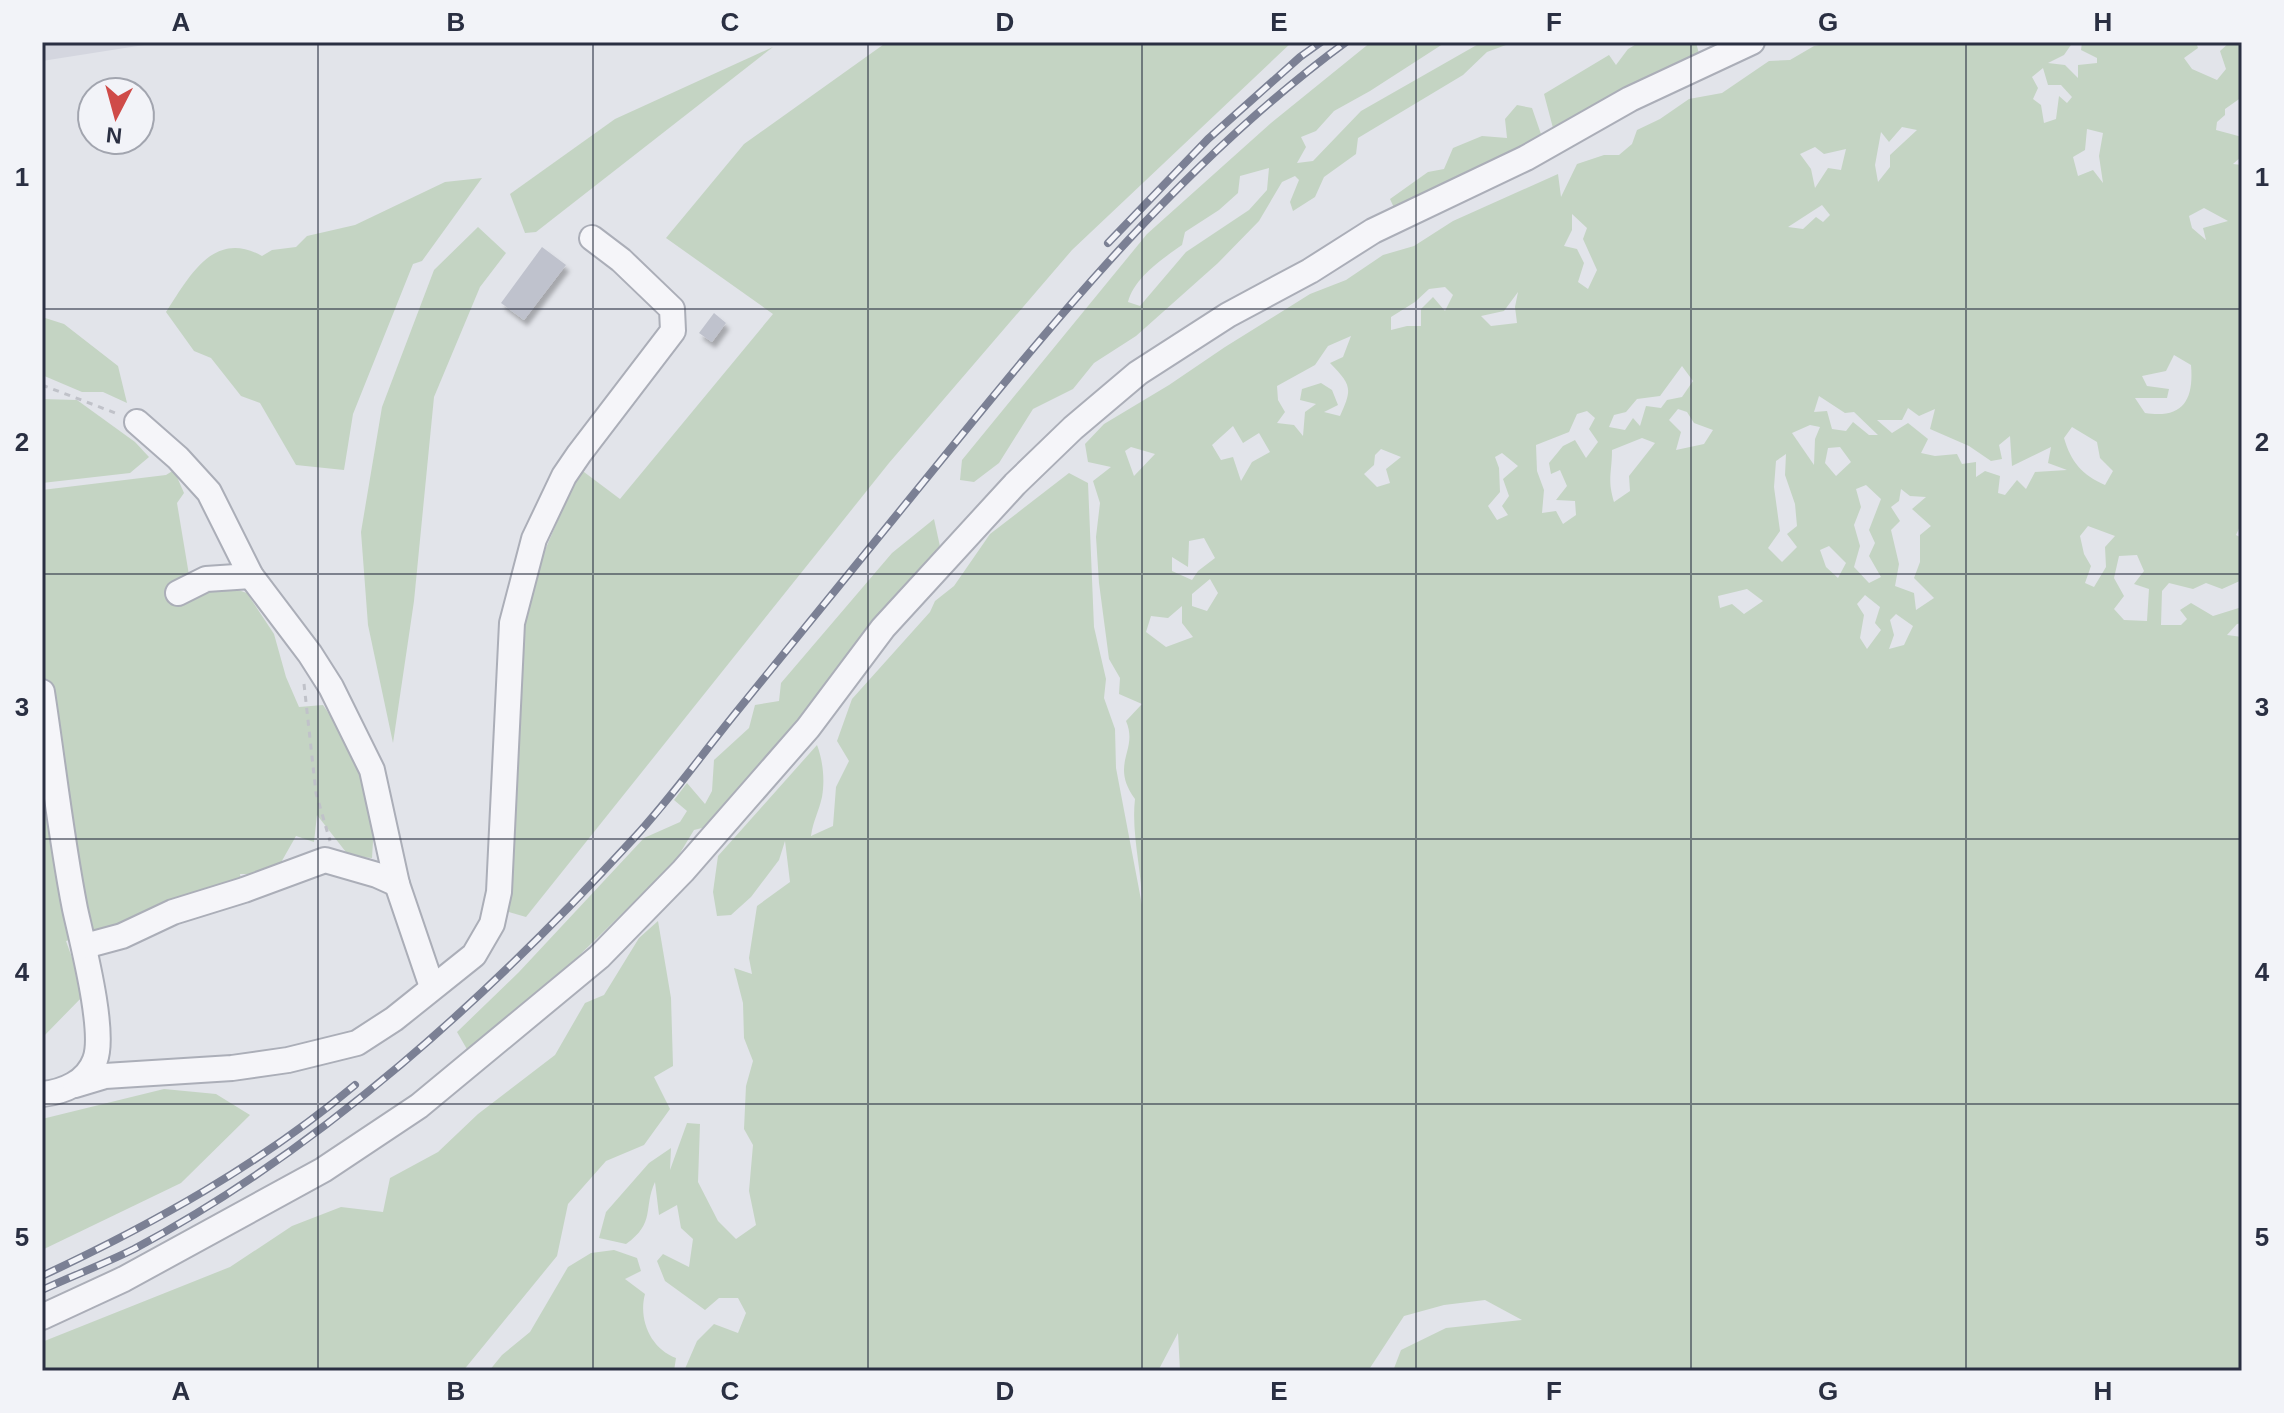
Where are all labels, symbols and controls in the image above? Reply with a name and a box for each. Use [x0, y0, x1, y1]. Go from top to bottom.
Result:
text: A [172, 7, 191, 37]
text: B [447, 7, 465, 37]
text: C [721, 7, 740, 37]
text: D [996, 7, 1014, 37]
text: E [1270, 7, 1288, 37]
text: F [1546, 7, 1562, 37]
text: G [1818, 7, 1838, 37]
text: H [2094, 7, 2112, 37]
north arrow [76, 76, 156, 156]
text: N [105, 122, 123, 149]
text: 1 [15, 162, 29, 192]
text: 1 [2255, 162, 2269, 192]
text: 2 [15, 427, 29, 457]
text: 2 [2255, 427, 2269, 457]
text: 3 [15, 692, 29, 722]
text: 3 [2255, 692, 2269, 722]
text: 4 [15, 957, 30, 987]
text: 4 [2255, 957, 2270, 987]
text: 5 [15, 1222, 29, 1252]
text: 5 [2255, 1222, 2269, 1252]
text: A [172, 1376, 191, 1406]
text: B [447, 1376, 465, 1406]
text: C [721, 1376, 740, 1406]
text: D [996, 1376, 1014, 1406]
text: E [1270, 1376, 1288, 1406]
text: F [1546, 1376, 1562, 1406]
text: G [1818, 1376, 1838, 1406]
text: H [2094, 1376, 2112, 1406]

